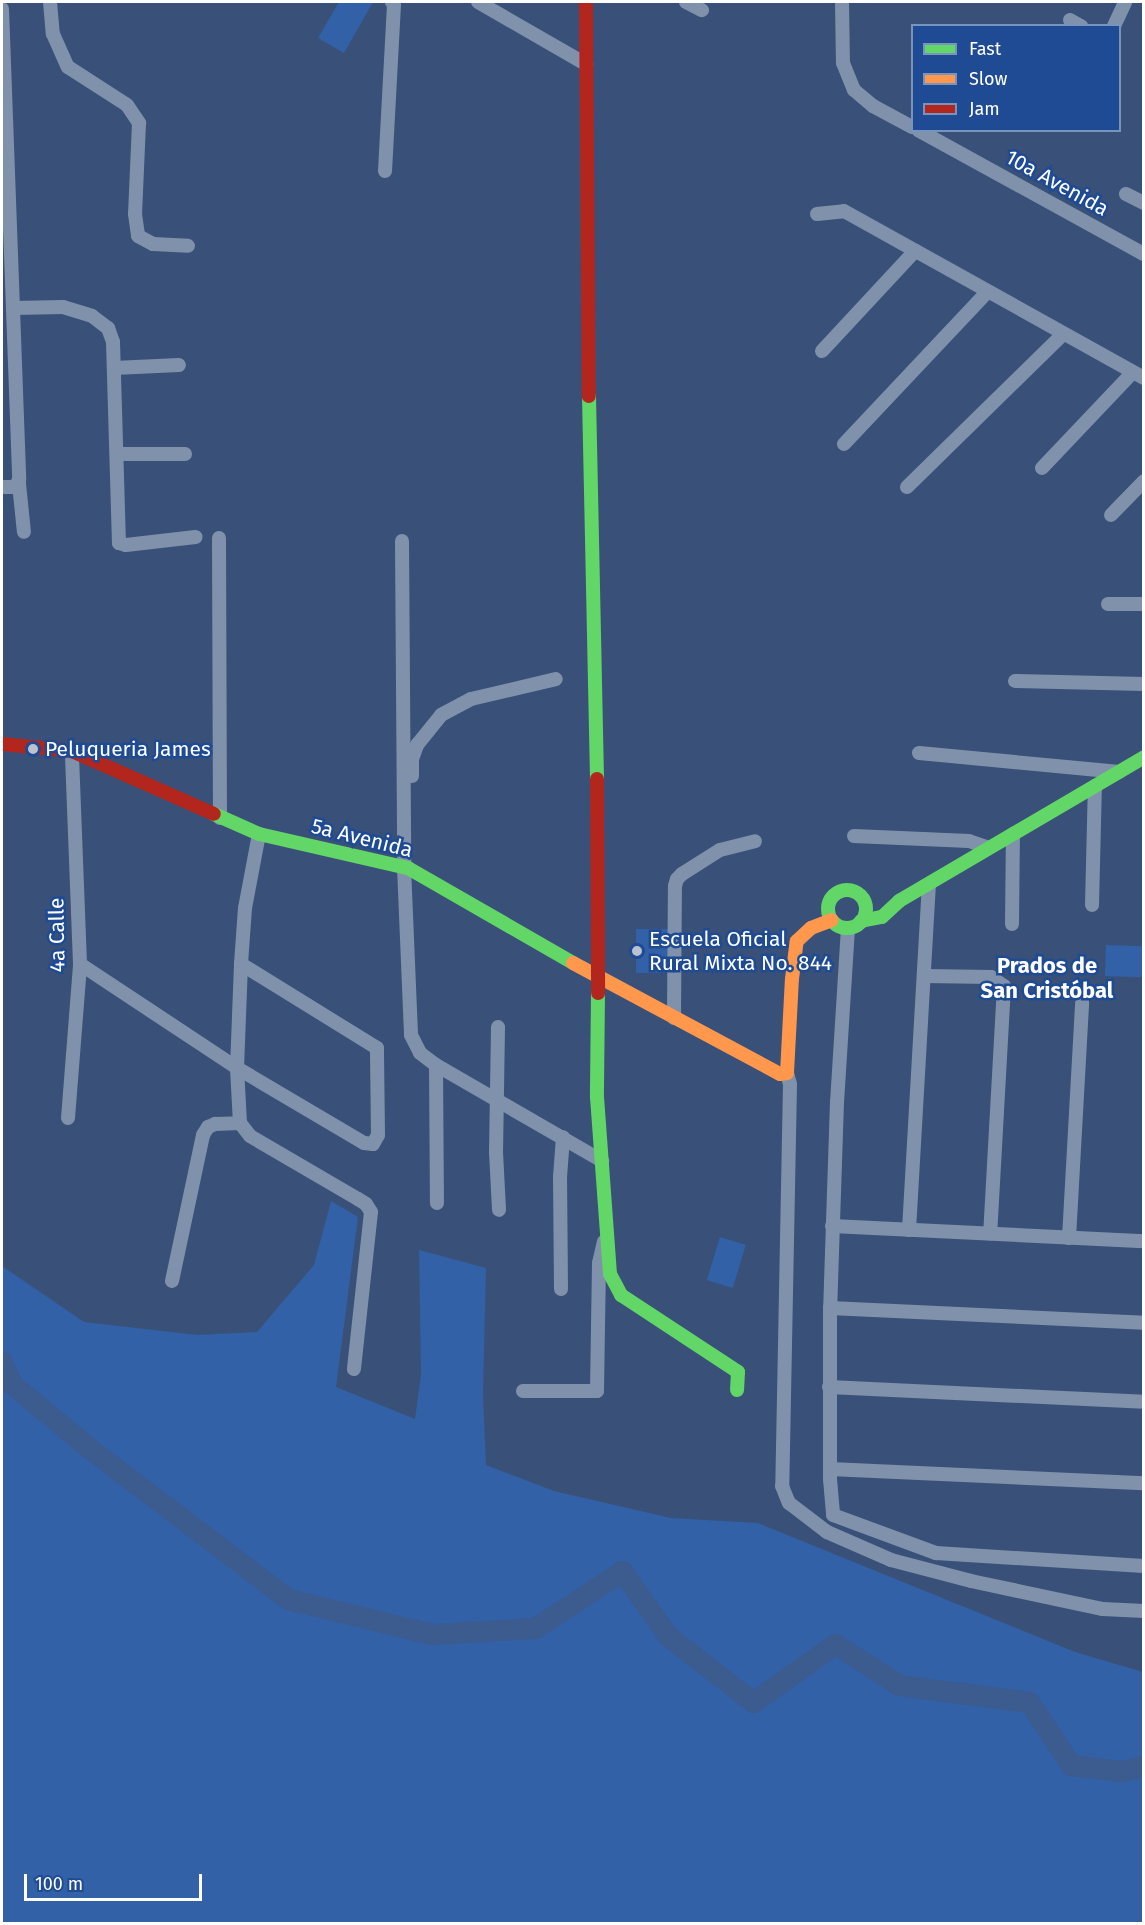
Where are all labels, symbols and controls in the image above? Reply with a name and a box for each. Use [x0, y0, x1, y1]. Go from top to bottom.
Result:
legend [911, 24, 1121, 132]
text: Fast [969, 38, 1001, 60]
text: Slow [969, 68, 1007, 90]
text: Jam [969, 98, 1000, 120]
street label: 10a Avenida [1001, 144, 1113, 222]
place label: Peluqueria James [45, 736, 211, 762]
marker: Peluqueria James [26, 742, 40, 756]
street label: 5a Avenida [309, 813, 415, 863]
street label: 4a Calle [44, 898, 70, 972]
place label: Escuela Oficial Rural Mixta No. 844 [649, 926, 832, 976]
marker: Escuela Oficial Rural Mixta No. 844 [630, 944, 644, 958]
district label: Prados de San Cristóbal [981, 952, 1113, 1004]
scale bar [27, 1862, 206, 1900]
text: 100 m [35, 1873, 83, 1895]

